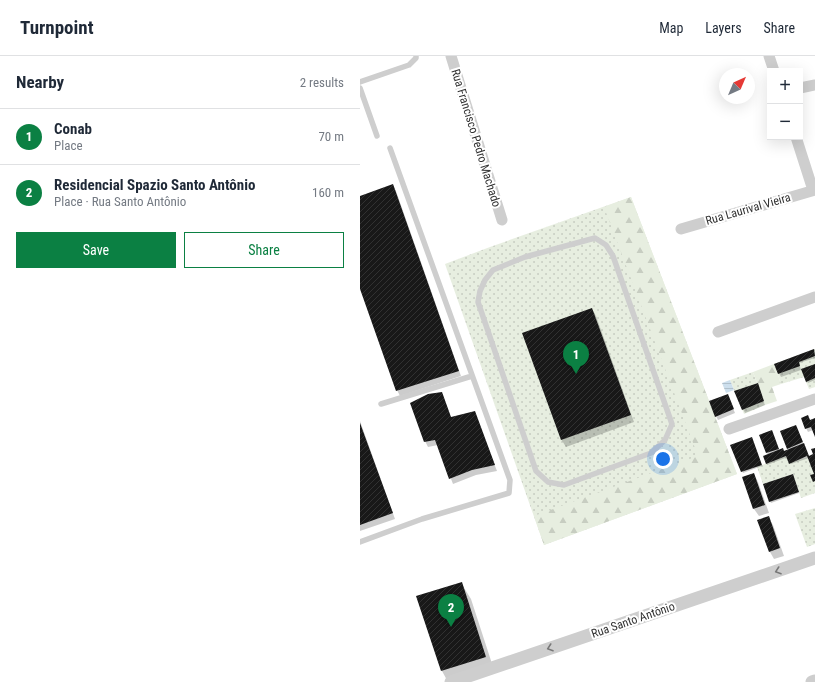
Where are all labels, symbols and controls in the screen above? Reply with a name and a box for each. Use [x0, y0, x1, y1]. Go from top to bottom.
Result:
text: Turnpoint [20, 16, 94, 39]
text: Map [659, 20, 683, 36]
text: Layers [705, 20, 742, 36]
text: Share [764, 20, 795, 36]
street label: Rua Francisco Pedro Machado [448, 67, 504, 209]
north arrow [719, 68, 755, 104]
map controls [767, 68, 803, 140]
button: + [767, 68, 803, 104]
text: Nearby [16, 72, 64, 92]
text: 2 results [300, 75, 344, 90]
button: − [767, 104, 803, 140]
text: Conab [54, 120, 92, 138]
text: 1 [26, 129, 32, 144]
text: 70 m [318, 129, 344, 144]
text: Place [54, 138, 83, 153]
text: Residencial Spazio Santo Antônio [54, 176, 255, 194]
text: 2 [26, 185, 32, 200]
text: 160 m [312, 185, 344, 200]
street label: Rua Laurival Vieira [704, 190, 792, 228]
text: Place · Rua Santo Antônio [54, 194, 186, 209]
button: Save [16, 232, 176, 268]
button: Share [184, 232, 344, 268]
pin: 1 [563, 341, 589, 374]
your location [653, 449, 673, 469]
one-way arrow [775, 566, 782, 574]
pin: 2 [438, 594, 464, 627]
street label: Rua Santo Antônio [589, 599, 677, 641]
one-way arrow [546, 644, 553, 652]

